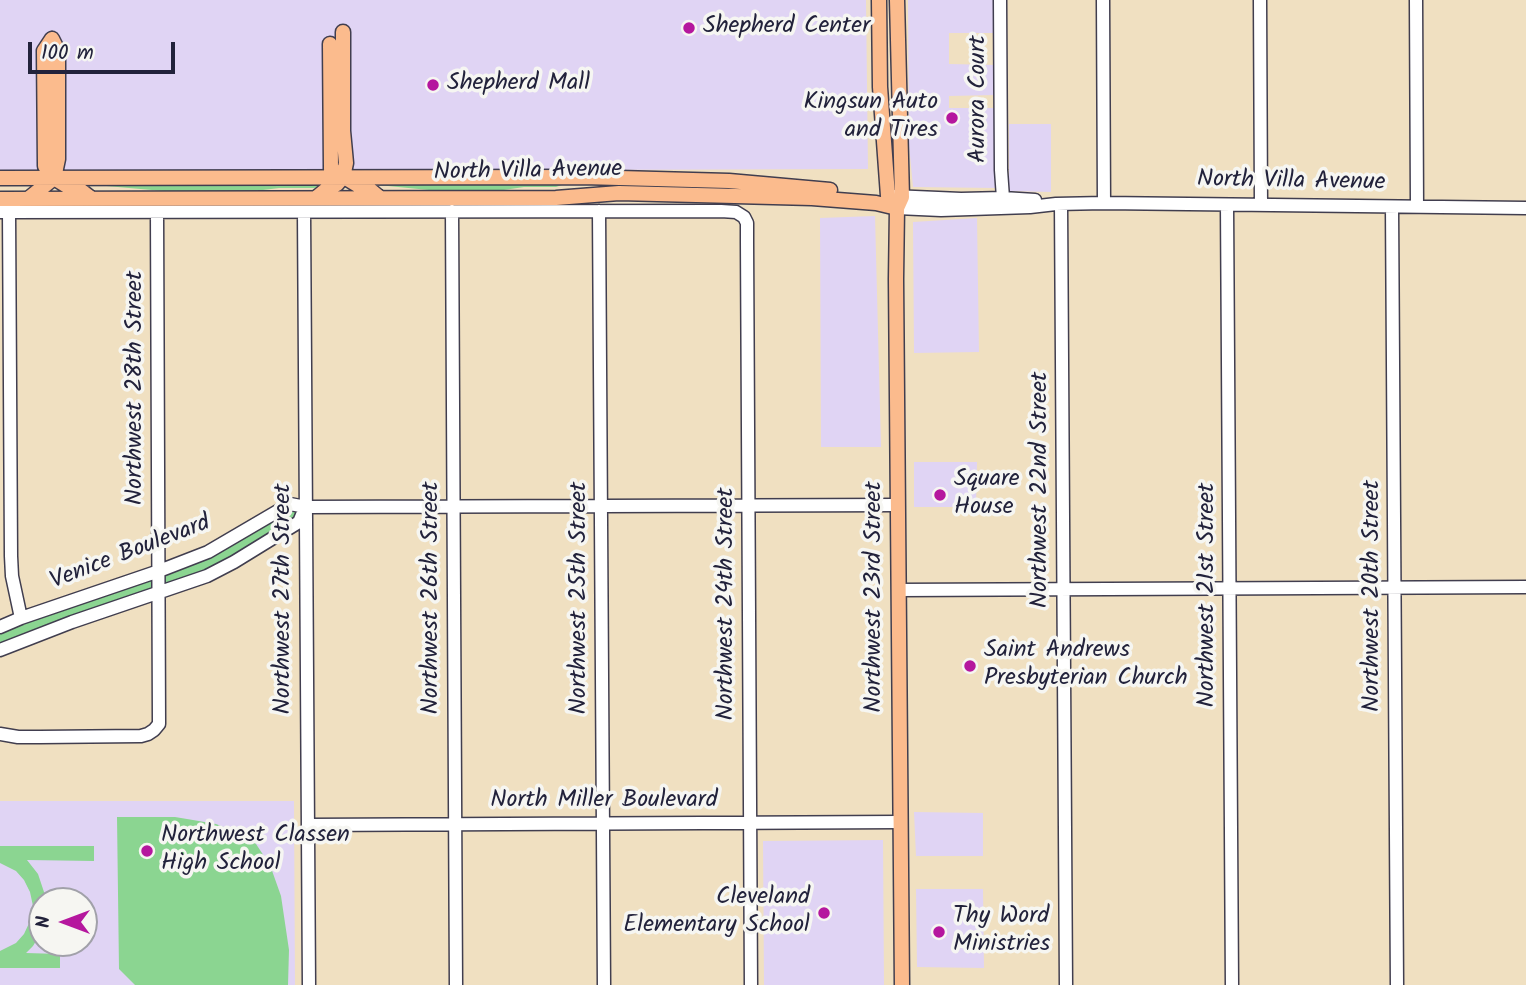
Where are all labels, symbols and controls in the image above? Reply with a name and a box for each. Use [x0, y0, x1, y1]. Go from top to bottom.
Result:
place label: Shepherd Center [703, 14, 870, 42]
marker: Shepherd Center [681, 20, 697, 36]
scale bar [32, 28, 178, 72]
street label: Aurora Court [966, 35, 994, 163]
text: 100 m [41, 37, 94, 70]
place label: Shepherd Mall [447, 71, 590, 99]
marker: Shepherd Mall [425, 77, 441, 93]
place label: Kingsun Auto and Tires [803, 90, 938, 146]
marker: Kingsun Auto and Tires [944, 110, 960, 126]
street label: North Villa Avenue [433, 157, 623, 189]
street label: North Villa Avenue [1196, 167, 1386, 199]
street label: Northwest 28th Street [123, 271, 151, 505]
street label: Northwest 22nd Street [1028, 372, 1056, 608]
place label: Square House [954, 467, 1020, 523]
street label: Northwest 20th Street [1360, 480, 1388, 712]
street label: Northwest 26th Street [419, 481, 447, 715]
street label: Northwest 23rd Street [862, 481, 890, 713]
street label: Northwest 25th Street [567, 482, 595, 714]
street label: Northwest 21st Street [1195, 483, 1223, 707]
street label: Northwest 27th Street [271, 484, 299, 714]
street label: Northwest 24th Street [714, 487, 742, 721]
marker: Square House [932, 487, 948, 503]
street label: Venice Boulevard [47, 510, 215, 598]
place label: Saint Andrews Presbyterian Church [984, 638, 1188, 694]
marker: Saint Andrews Presbyterian Church [962, 658, 978, 674]
street label: North Miller Boulevard [490, 788, 718, 816]
place label: Northwest Classen High School [161, 823, 350, 879]
marker: Northwest Classen High School [139, 843, 155, 859]
place label: Cleveland Elementary School [623, 885, 810, 941]
north arrow [28, 887, 98, 957]
place label: Thy Word Ministries [953, 904, 1050, 960]
marker: Cleveland Elementary School [816, 905, 832, 921]
text: N [29, 916, 59, 928]
marker: Thy Word Ministries [931, 924, 947, 940]

